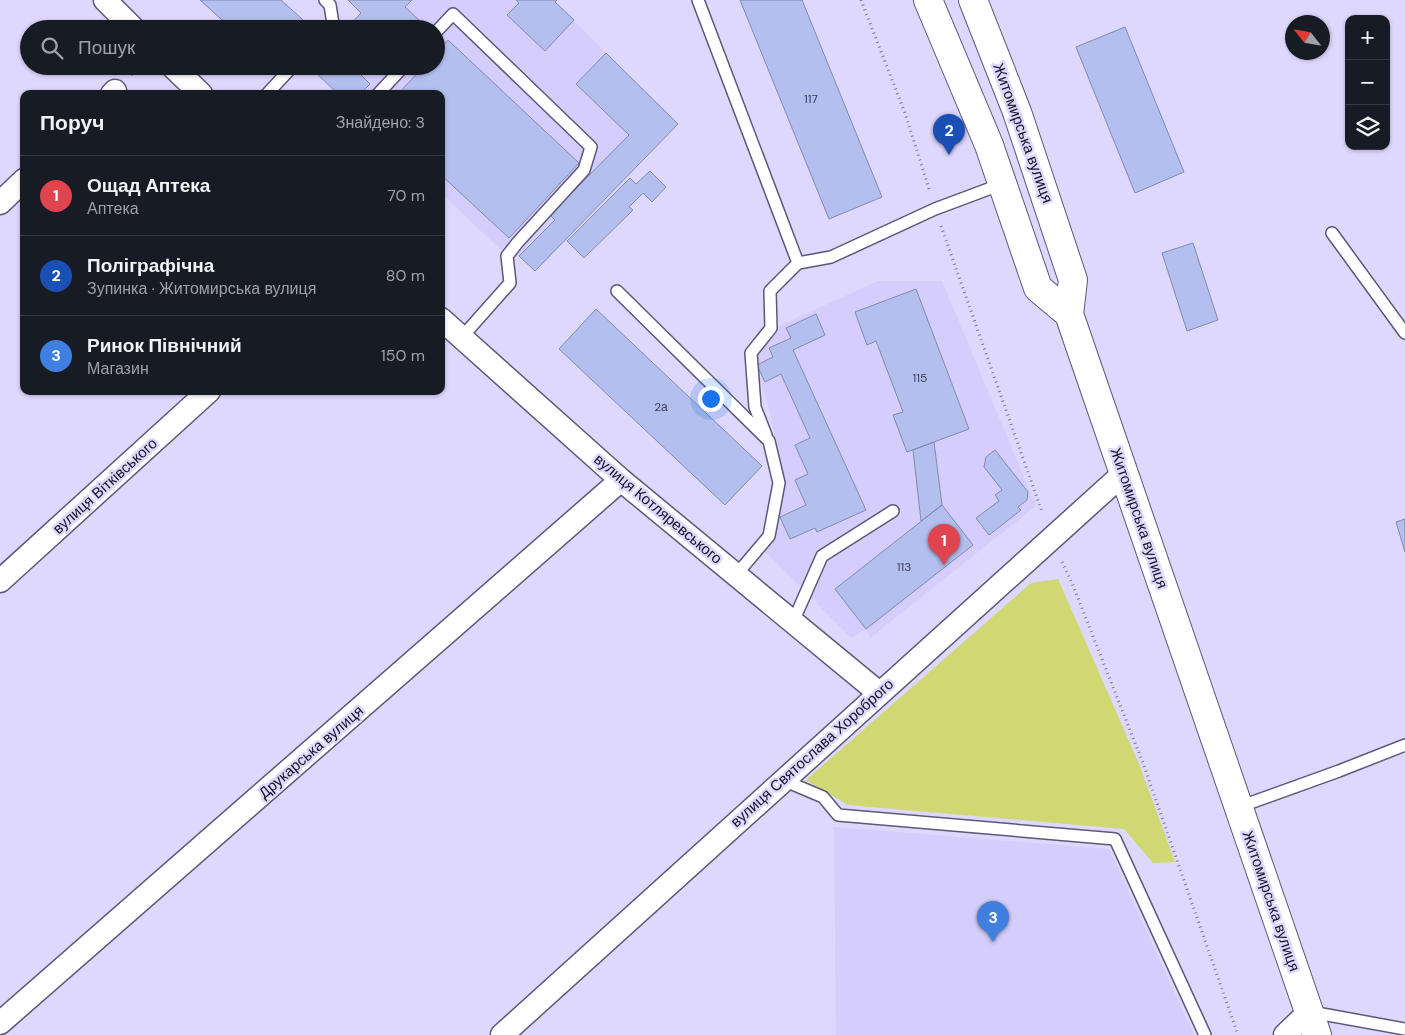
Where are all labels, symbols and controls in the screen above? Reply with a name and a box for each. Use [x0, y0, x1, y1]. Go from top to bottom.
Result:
north arrow [1285, 15, 1330, 60]
map controls [1345, 15, 1390, 150]
button: + [1345, 15, 1390, 60]
search box [20, 20, 445, 75]
icon: search [38, 34, 66, 62]
text: Пошук [78, 35, 135, 60]
street label: Житомирська вулиця [988, 60, 1058, 206]
button: − [1345, 60, 1390, 105]
house number: 117 [804, 91, 818, 107]
button: layers [1345, 105, 1390, 150]
text: Поруч [40, 109, 104, 137]
text: Знайдено: 3 [336, 112, 425, 133]
pin: 2 [933, 114, 965, 155]
text: Ощад Аптека [87, 173, 210, 198]
text: 1 [53, 185, 59, 206]
text: 70 m [387, 185, 425, 206]
text: Аптека [87, 198, 139, 219]
text: Поліграфічна [87, 253, 214, 278]
text: 2 [51, 265, 61, 286]
text: 80 m [386, 265, 425, 286]
text: Зупинка · Житомирська вулиця [87, 278, 316, 299]
text: Ринок Північний [87, 333, 242, 358]
text: 3 [51, 345, 61, 366]
text: 150 m [381, 345, 425, 366]
text: Магазин [87, 358, 149, 379]
house number: 115 [913, 370, 927, 386]
your location [698, 386, 724, 412]
house number: 2а [654, 399, 668, 415]
street label: вулиця Вітківського [48, 434, 162, 538]
street label: Житомирська вулиця [1106, 445, 1172, 591]
street label: вулиця Котляревського [590, 450, 726, 568]
pin: 1 [928, 524, 960, 565]
house number: 113 [897, 559, 911, 575]
street label: вулиця Святослава Хороброго [726, 674, 898, 832]
street label: Друкарська вулиця [254, 701, 368, 803]
street label: Житомирська вулиця [1238, 828, 1304, 974]
pin: 3 [977, 901, 1009, 942]

